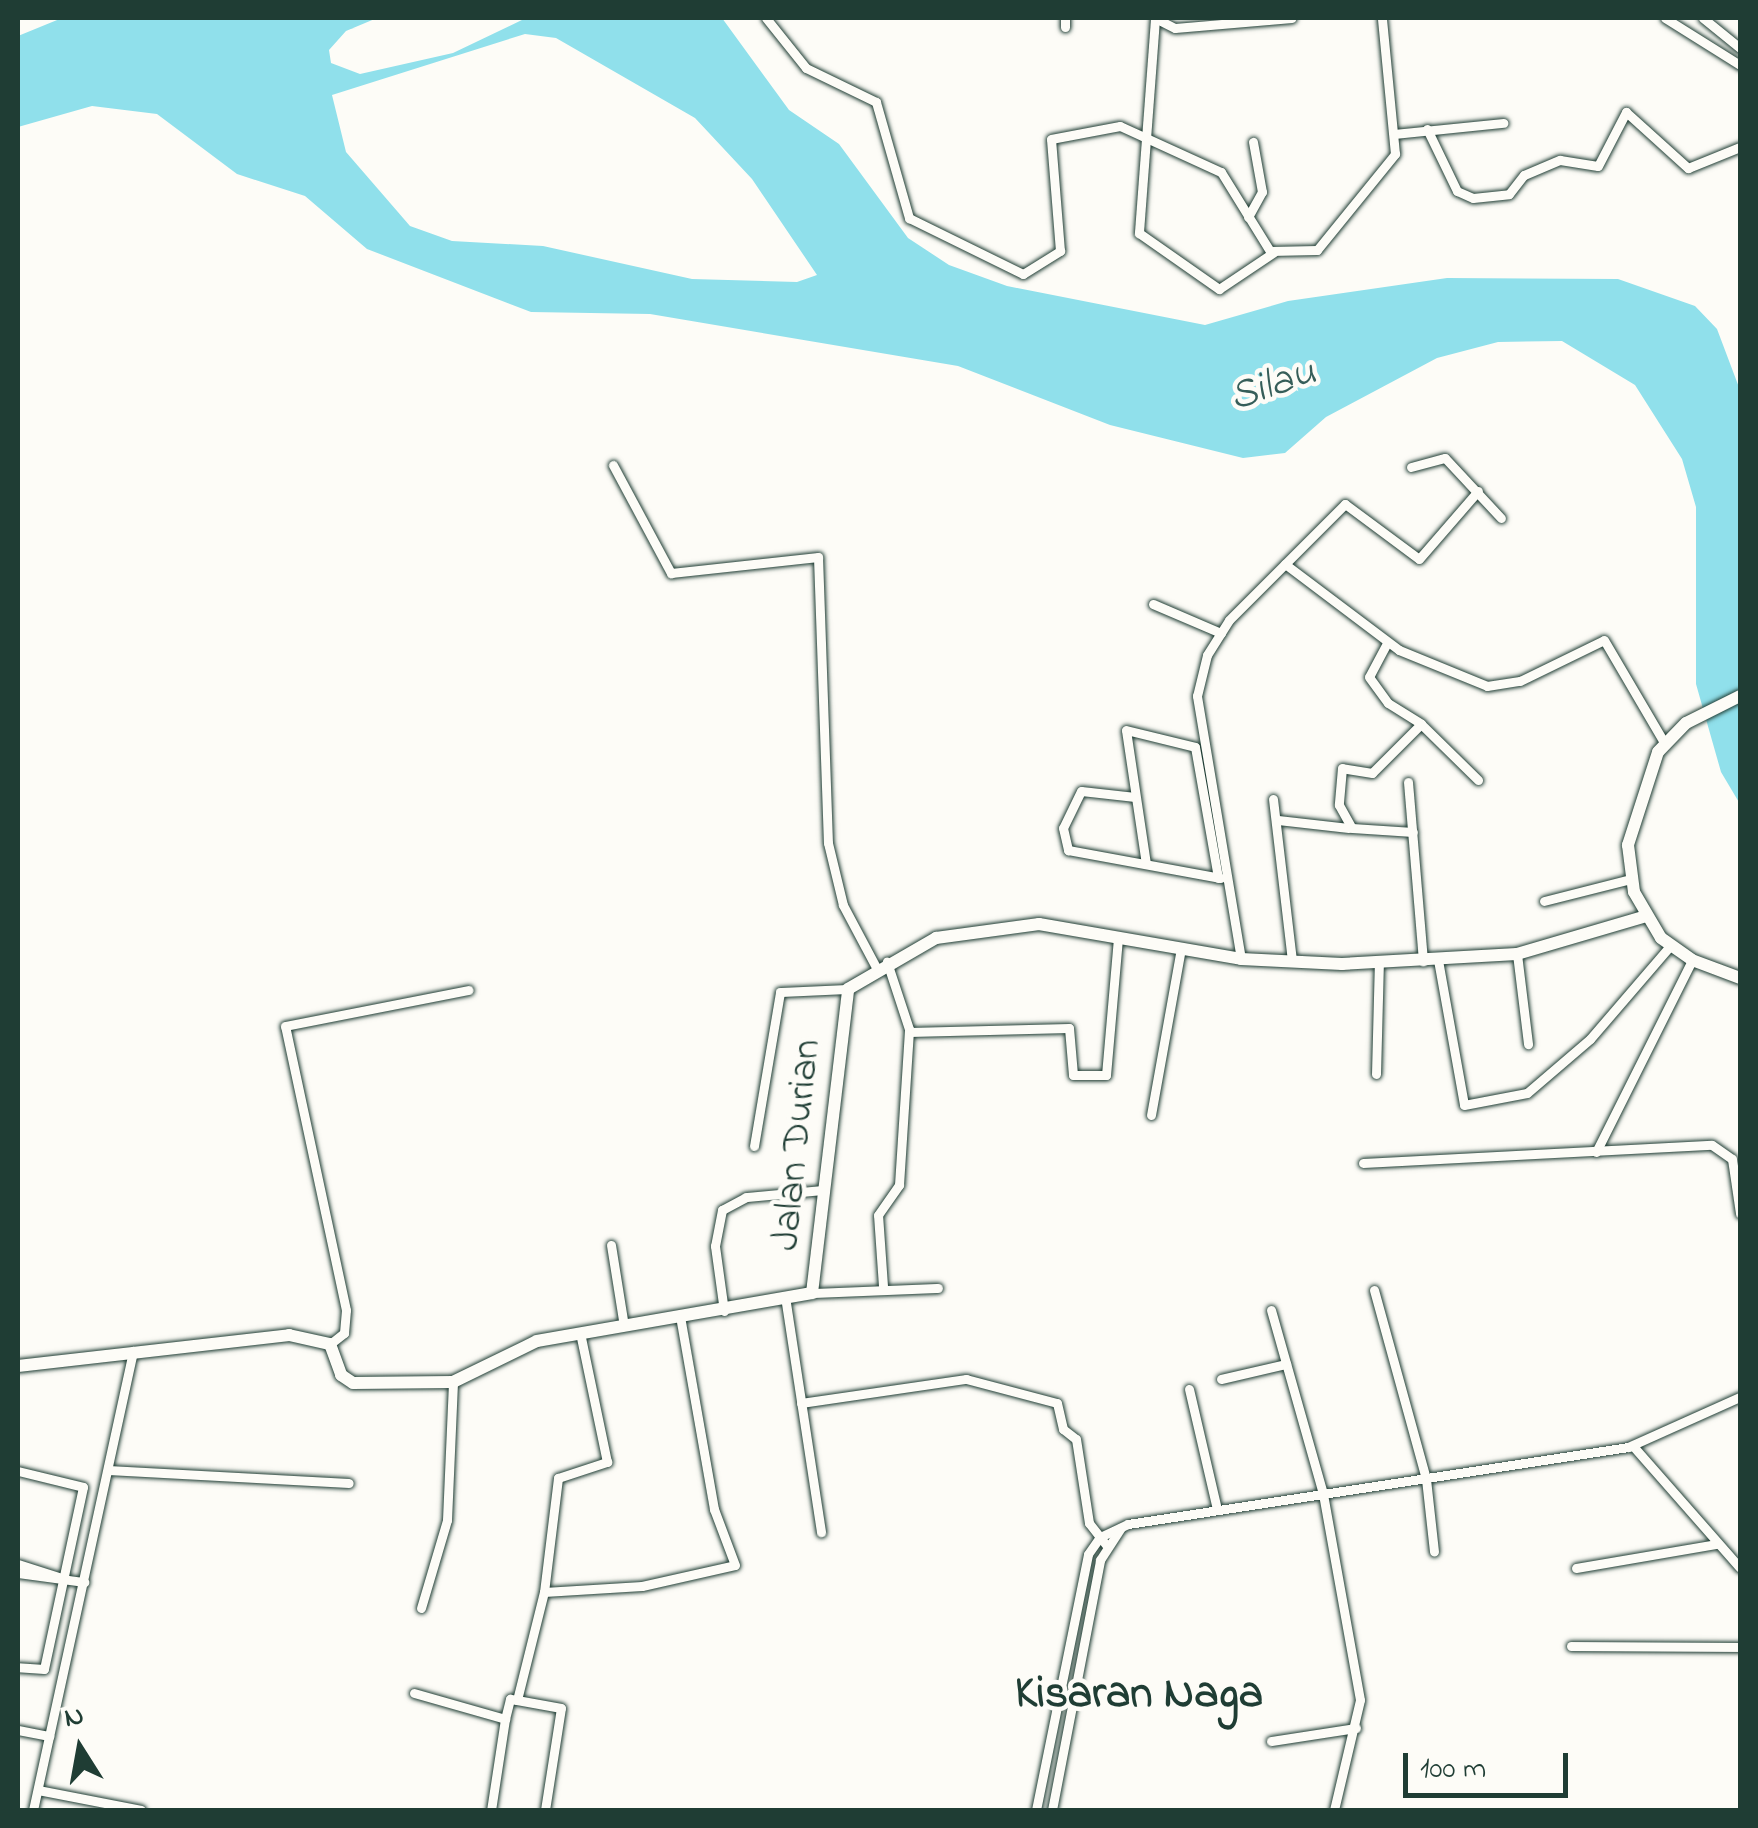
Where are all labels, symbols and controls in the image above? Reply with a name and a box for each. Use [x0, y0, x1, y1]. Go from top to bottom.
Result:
water label: Silau [1223, 348, 1323, 424]
street label: Jalan Durian [763, 1037, 833, 1253]
district label: Kisaran Naga [1015, 1669, 1263, 1723]
text: N [61, 1696, 87, 1740]
north arrow [30, 1698, 130, 1798]
scale bar [1408, 1733, 1573, 1795]
text: 100 m [1420, 1748, 1486, 1792]

